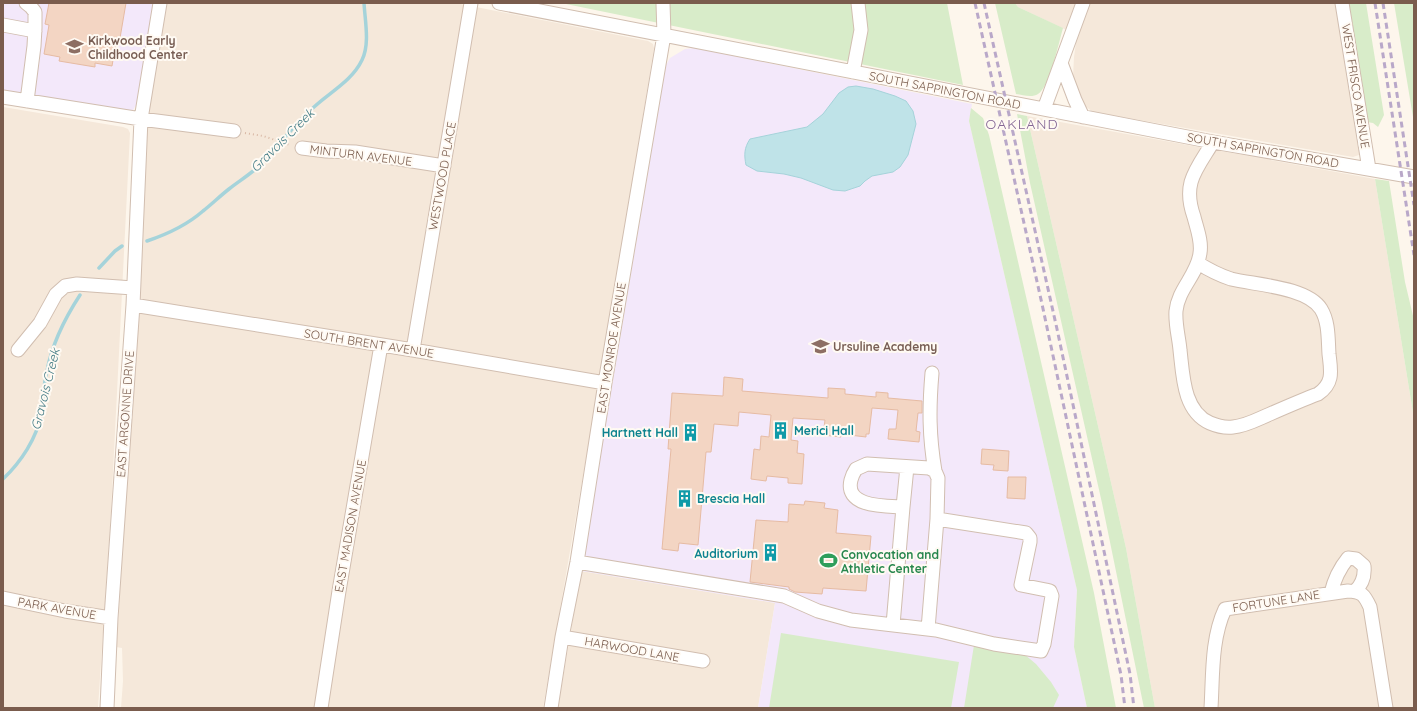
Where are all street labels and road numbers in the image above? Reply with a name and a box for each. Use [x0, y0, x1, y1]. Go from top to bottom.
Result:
street label: WEST FRISCO AVENUE [1339, 23, 1373, 150]
street label: SOUTH SAPPINGTON ROAD [868, 68, 1022, 112]
street label: WESTWOOD PLACE [425, 120, 459, 232]
street label: SOUTH SAPPINGTON ROAD [1186, 129, 1340, 171]
street label: MINTURN AVENUE [309, 141, 413, 169]
street label: EAST MONROE AVENUE [593, 281, 629, 415]
street label: SOUTH BRENT AVENUE [303, 325, 435, 361]
street label: EAST ARGONNE DRIVE [113, 350, 137, 478]
street label: EAST MADISON AVENUE [331, 458, 369, 594]
street label: FORTUNE LANE [1231, 587, 1321, 615]
street label: PARK AVENUE [17, 594, 98, 622]
street label: HARWOOD LANE [583, 633, 681, 665]

